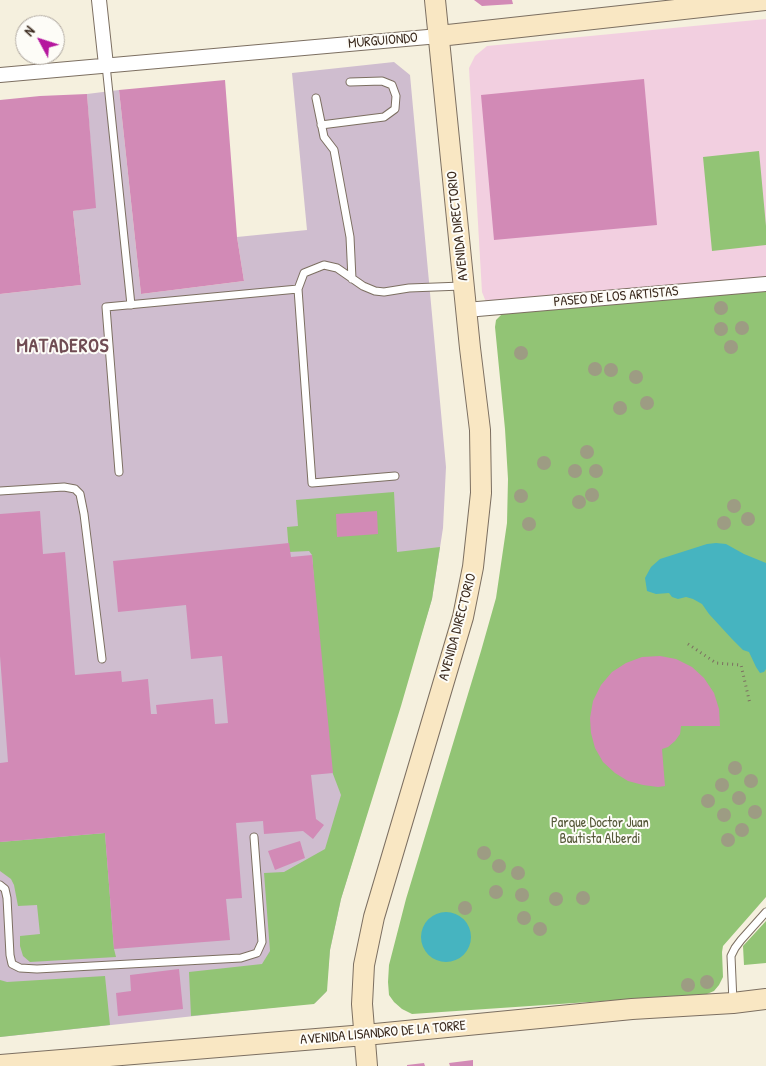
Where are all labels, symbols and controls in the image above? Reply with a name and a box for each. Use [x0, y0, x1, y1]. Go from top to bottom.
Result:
north arrow [15, 15, 65, 65]
text: N [19, 22, 39, 40]
street label: MURGUIONDO [348, 30, 418, 52]
street label: AVENIDA DIRECTORIO [444, 170, 472, 282]
street label: PASEO DE LOS ARTISTAS [553, 283, 679, 311]
district label: MATADEROS [15, 336, 111, 358]
street label: AVENIDA DIRECTORIO [436, 572, 480, 682]
park label: Parque Doctor Juan Bautista Alberdi [551, 815, 649, 848]
street label: AVENIDA LISANDRO DE LA TORRE [300, 1017, 466, 1049]

